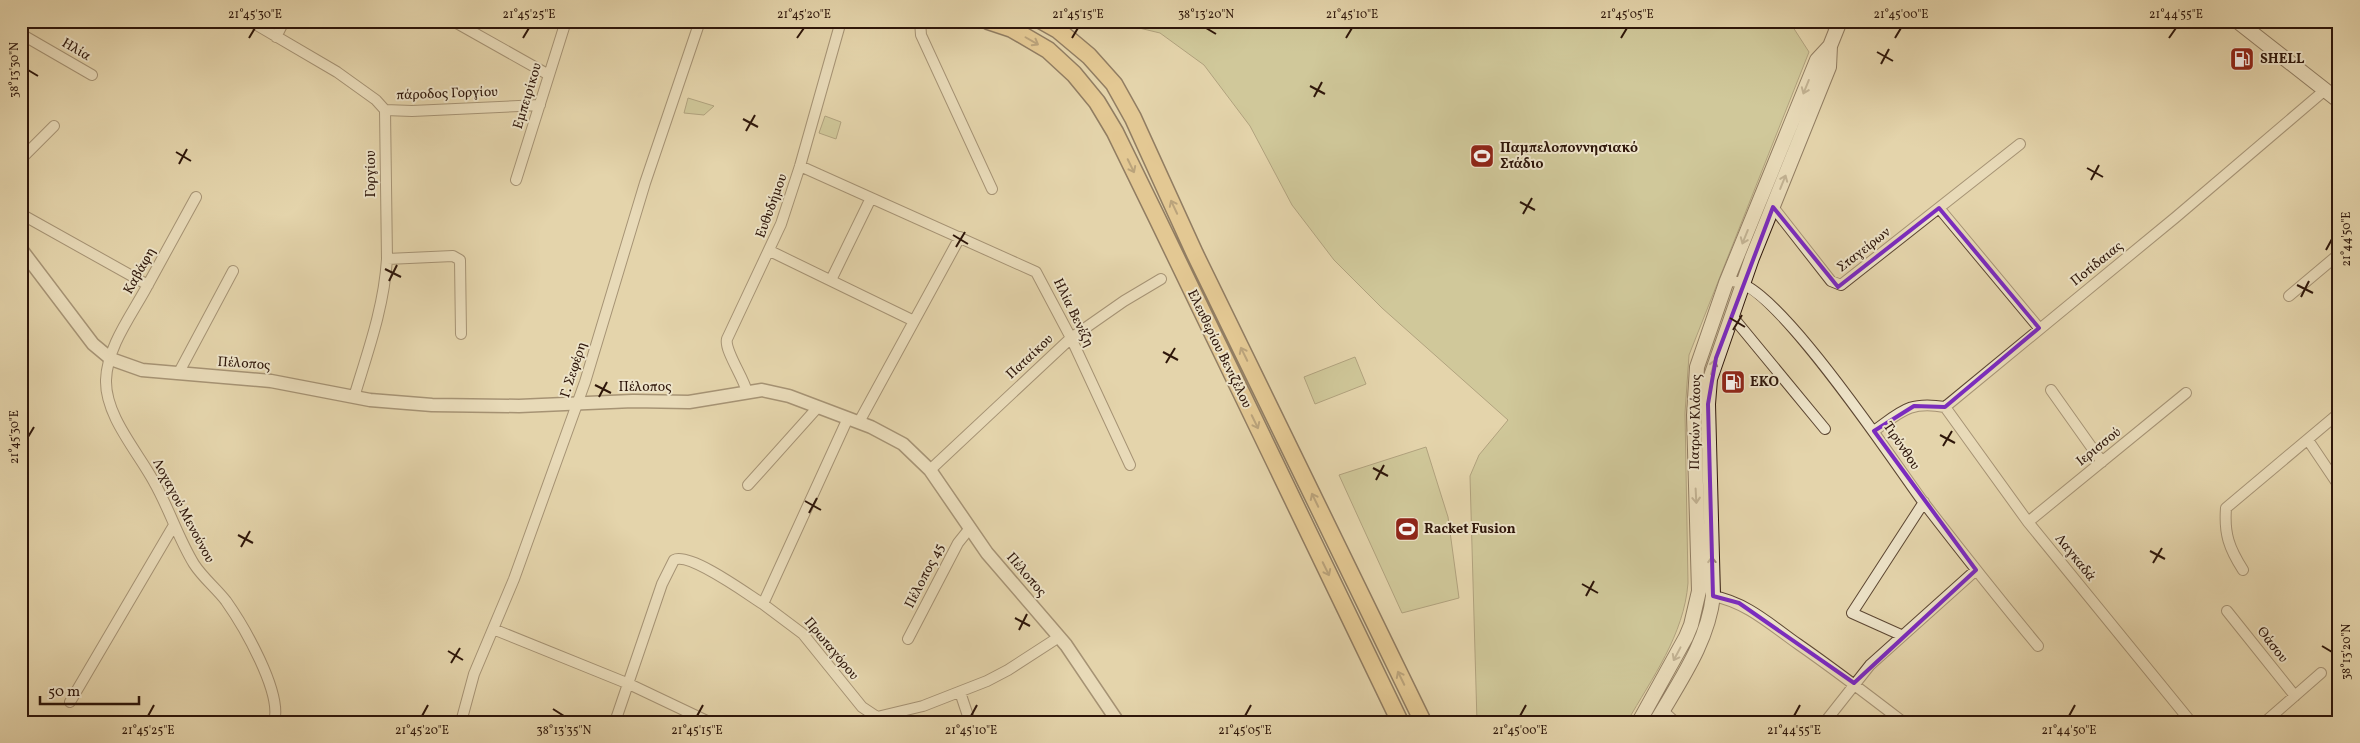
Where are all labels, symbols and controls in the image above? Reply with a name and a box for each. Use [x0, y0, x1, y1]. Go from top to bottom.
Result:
text: 21°45'30"E [228, 7, 282, 23]
text: 21°45'25"E [502, 7, 556, 23]
text: 21°45'20"E [777, 7, 831, 23]
text: 21°45'15"E [1052, 7, 1104, 23]
text: 38°13'20"N [1178, 7, 1234, 23]
text: 21°45'10"E [1326, 7, 1378, 23]
text: 21°45'05"E [1600, 7, 1654, 23]
text: 21°45'00"E [1873, 7, 1929, 23]
text: 21°44'55"E [2149, 7, 2203, 23]
street label: Ηλία [58, 34, 95, 66]
one-way arrow [1025, 36, 1039, 46]
text: 38°13'30"N [7, 42, 23, 98]
fuel station icon: SHELL [2229, 46, 2255, 72]
place label: SHELL [2260, 50, 2305, 69]
street label: Εμπειρίκου [509, 60, 547, 131]
one-way arrow [1801, 79, 1810, 94]
street label: πάροδος Γοργίου [396, 83, 499, 105]
place label: Παμπελοποννησιακό Στάδιο [1500, 139, 1638, 174]
sports icon: Παμπελοποννησιακό Στάδιο [1469, 143, 1495, 169]
street label: Γοργίου [362, 150, 381, 198]
one-way arrow [1127, 158, 1136, 173]
street label: Ευθυδήμου [752, 171, 793, 241]
one-way arrow [1779, 175, 1788, 190]
one-way arrow [1169, 200, 1179, 215]
text: 21°44'50"E [2339, 212, 2355, 266]
street label: Σταγείρων [1833, 223, 1895, 277]
one-way arrow [1739, 229, 1749, 244]
street label: Ποτίδαιας [2067, 237, 2127, 291]
street label: Καβάφη [119, 244, 161, 298]
street label: Ηλία Βενέζη [1048, 275, 1098, 351]
street label: Ελευθερίου Βενιζέλου [1182, 287, 1256, 412]
street label: Παταίκου [1002, 330, 1058, 384]
street label: Γ. Σεφέρη [556, 340, 592, 400]
one-way arrow [1239, 347, 1248, 362]
street label: Πέλοπος [217, 353, 271, 375]
one-way arrow [1709, 359, 1719, 375]
fuel station icon: EKO [1720, 369, 1746, 395]
place label: EKO [1750, 373, 1779, 392]
street label: Πατρών Κλάους [1686, 374, 1706, 470]
street label: Πέλοπος [619, 378, 671, 397]
text: 21°45'30"E [7, 410, 23, 464]
one-way arrow [1250, 415, 1260, 430]
street label: Τιρύνθου [1878, 418, 1924, 474]
street label: Ιερισσού [2073, 423, 2126, 471]
street label: Λοχαγού Μενούνου [147, 455, 219, 567]
one-way arrow [1691, 488, 1700, 504]
one-way arrow [1310, 493, 1319, 508]
sports icon: Racket Fusion [1394, 516, 1420, 542]
place label: Racket Fusion [1424, 520, 1516, 539]
street label: Λαγκαδά [2050, 530, 2100, 586]
street label: Πέλοπος 45 [901, 540, 949, 612]
street label: Πέλοπος [1001, 549, 1051, 601]
one-way arrow [1708, 556, 1717, 572]
one-way arrow [1322, 561, 1331, 576]
street label: Πρωταγόρου [799, 614, 863, 685]
street label: Θάσου [2252, 623, 2292, 667]
text: 38°13'20"N [2339, 624, 2355, 680]
one-way arrow [1672, 646, 1681, 661]
one-way arrow [1396, 671, 1405, 686]
scale bar [40, 673, 139, 705]
text: 50 m [48, 682, 80, 703]
text: 21°45'25"E [121, 723, 175, 739]
text: 21°45'20"E [395, 723, 449, 739]
text: 38°13'35"N [537, 723, 592, 739]
text: 21°45'15"E [671, 723, 723, 739]
text: 21°45'10"E [945, 723, 997, 739]
text: 21°45'05"E [1218, 723, 1272, 739]
text: 21°45'00"E [1492, 723, 1548, 739]
text: 21°44'55"E [1767, 723, 1821, 739]
text: 21°44'50"E [2042, 723, 2096, 739]

